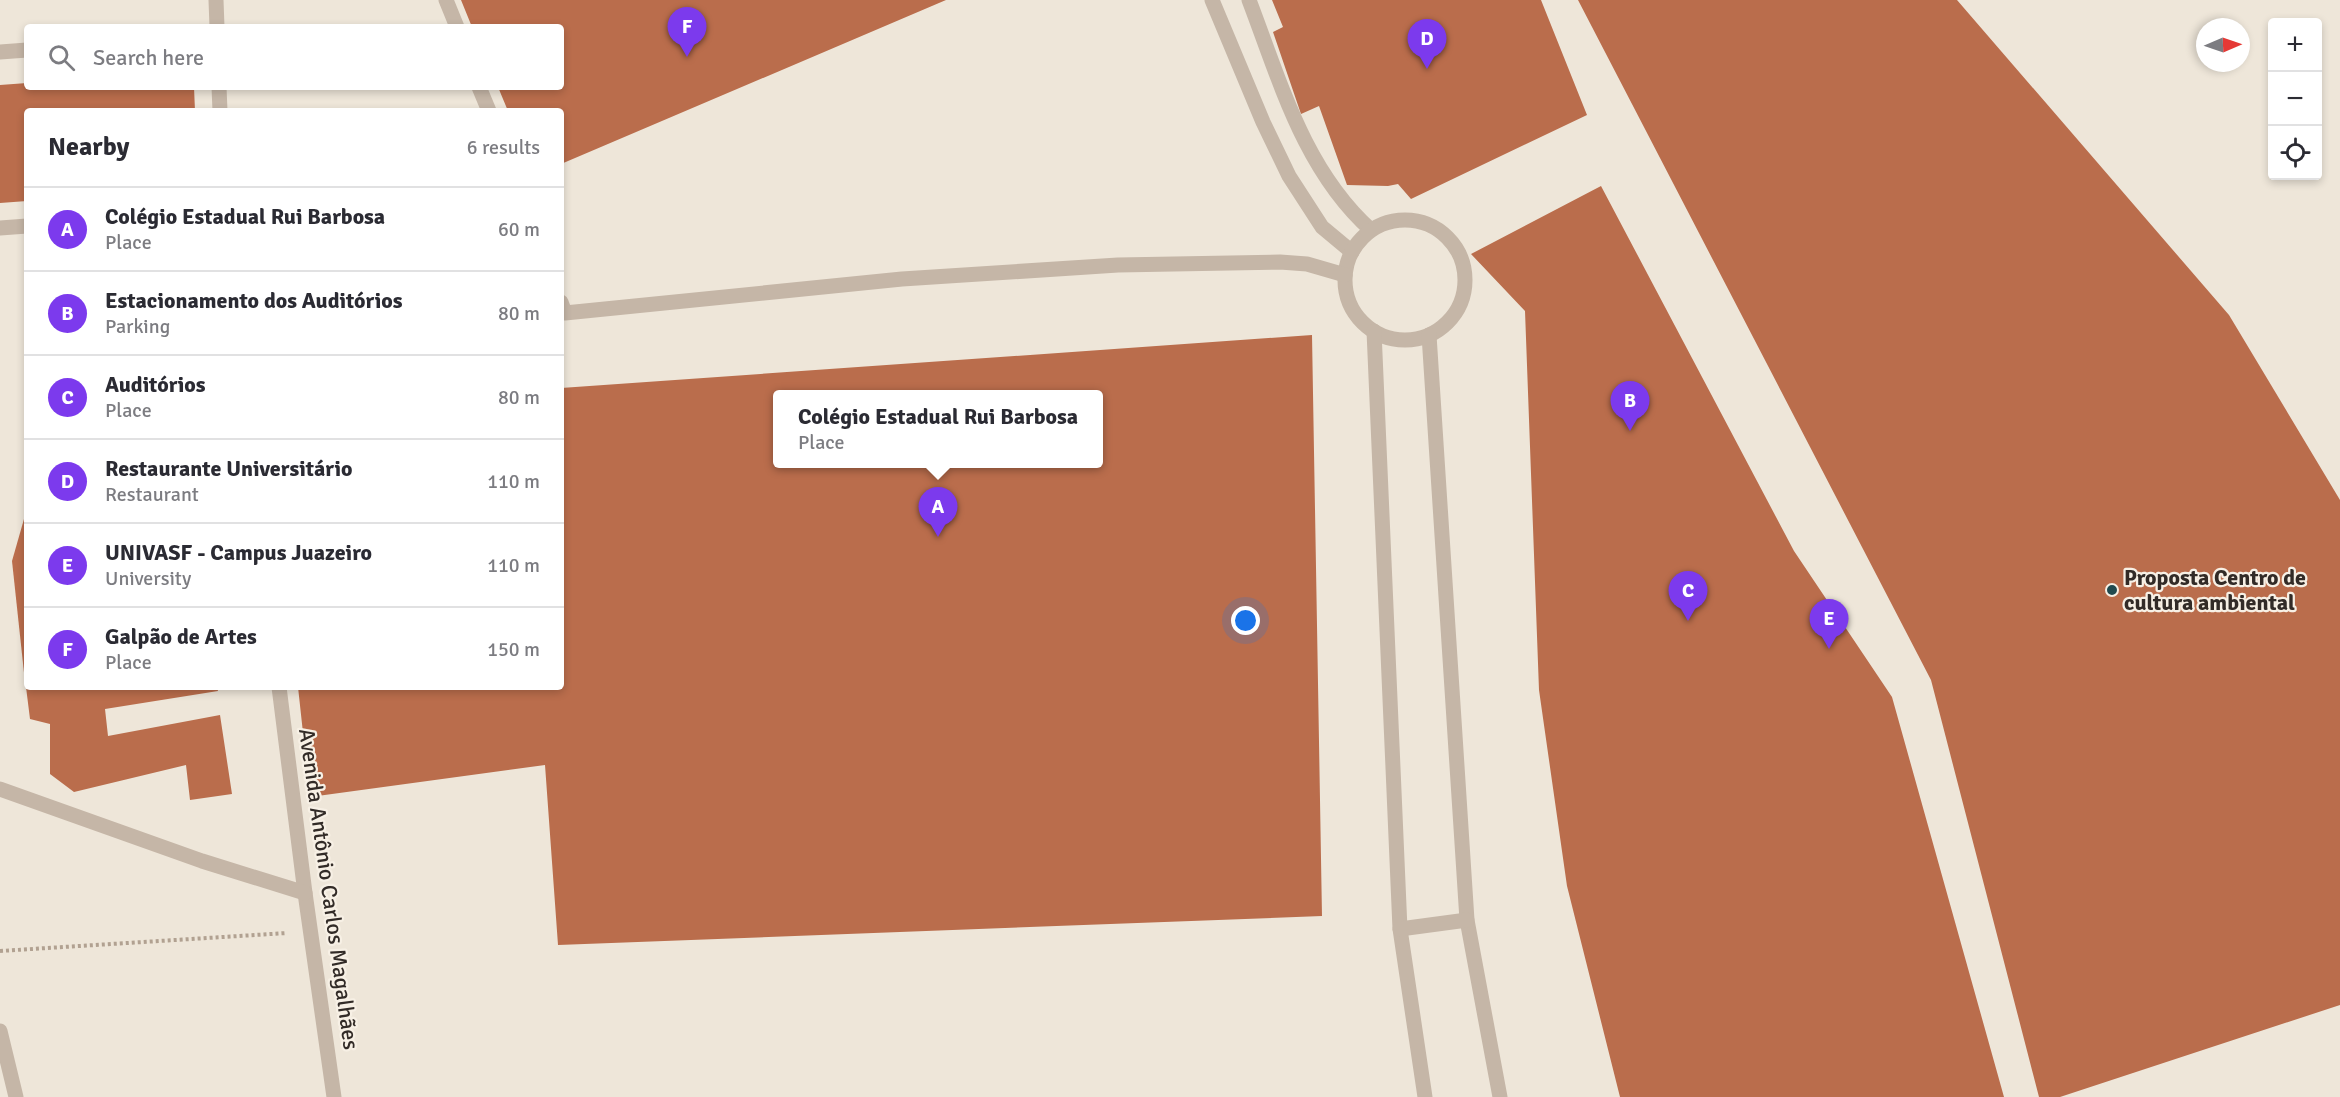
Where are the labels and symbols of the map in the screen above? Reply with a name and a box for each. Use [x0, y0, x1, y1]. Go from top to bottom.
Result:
pin: F [668, 8, 706, 57]
north arrow [2196, 18, 2250, 72]
pin: D [1408, 20, 1446, 69]
pin: B [1610, 382, 1650, 431]
pin: A [918, 488, 958, 537]
place label: Proposta Centro de cultura ambiental [2124, 564, 2306, 616]
pin: C [1668, 572, 1708, 621]
marker: Proposta Centro de cultura ambiental [2105, 583, 2119, 597]
pin: E [1810, 600, 1848, 649]
your location [1231, 606, 1260, 635]
street label: Avenida Antônio Carlos Magalhães [293, 727, 365, 1051]

